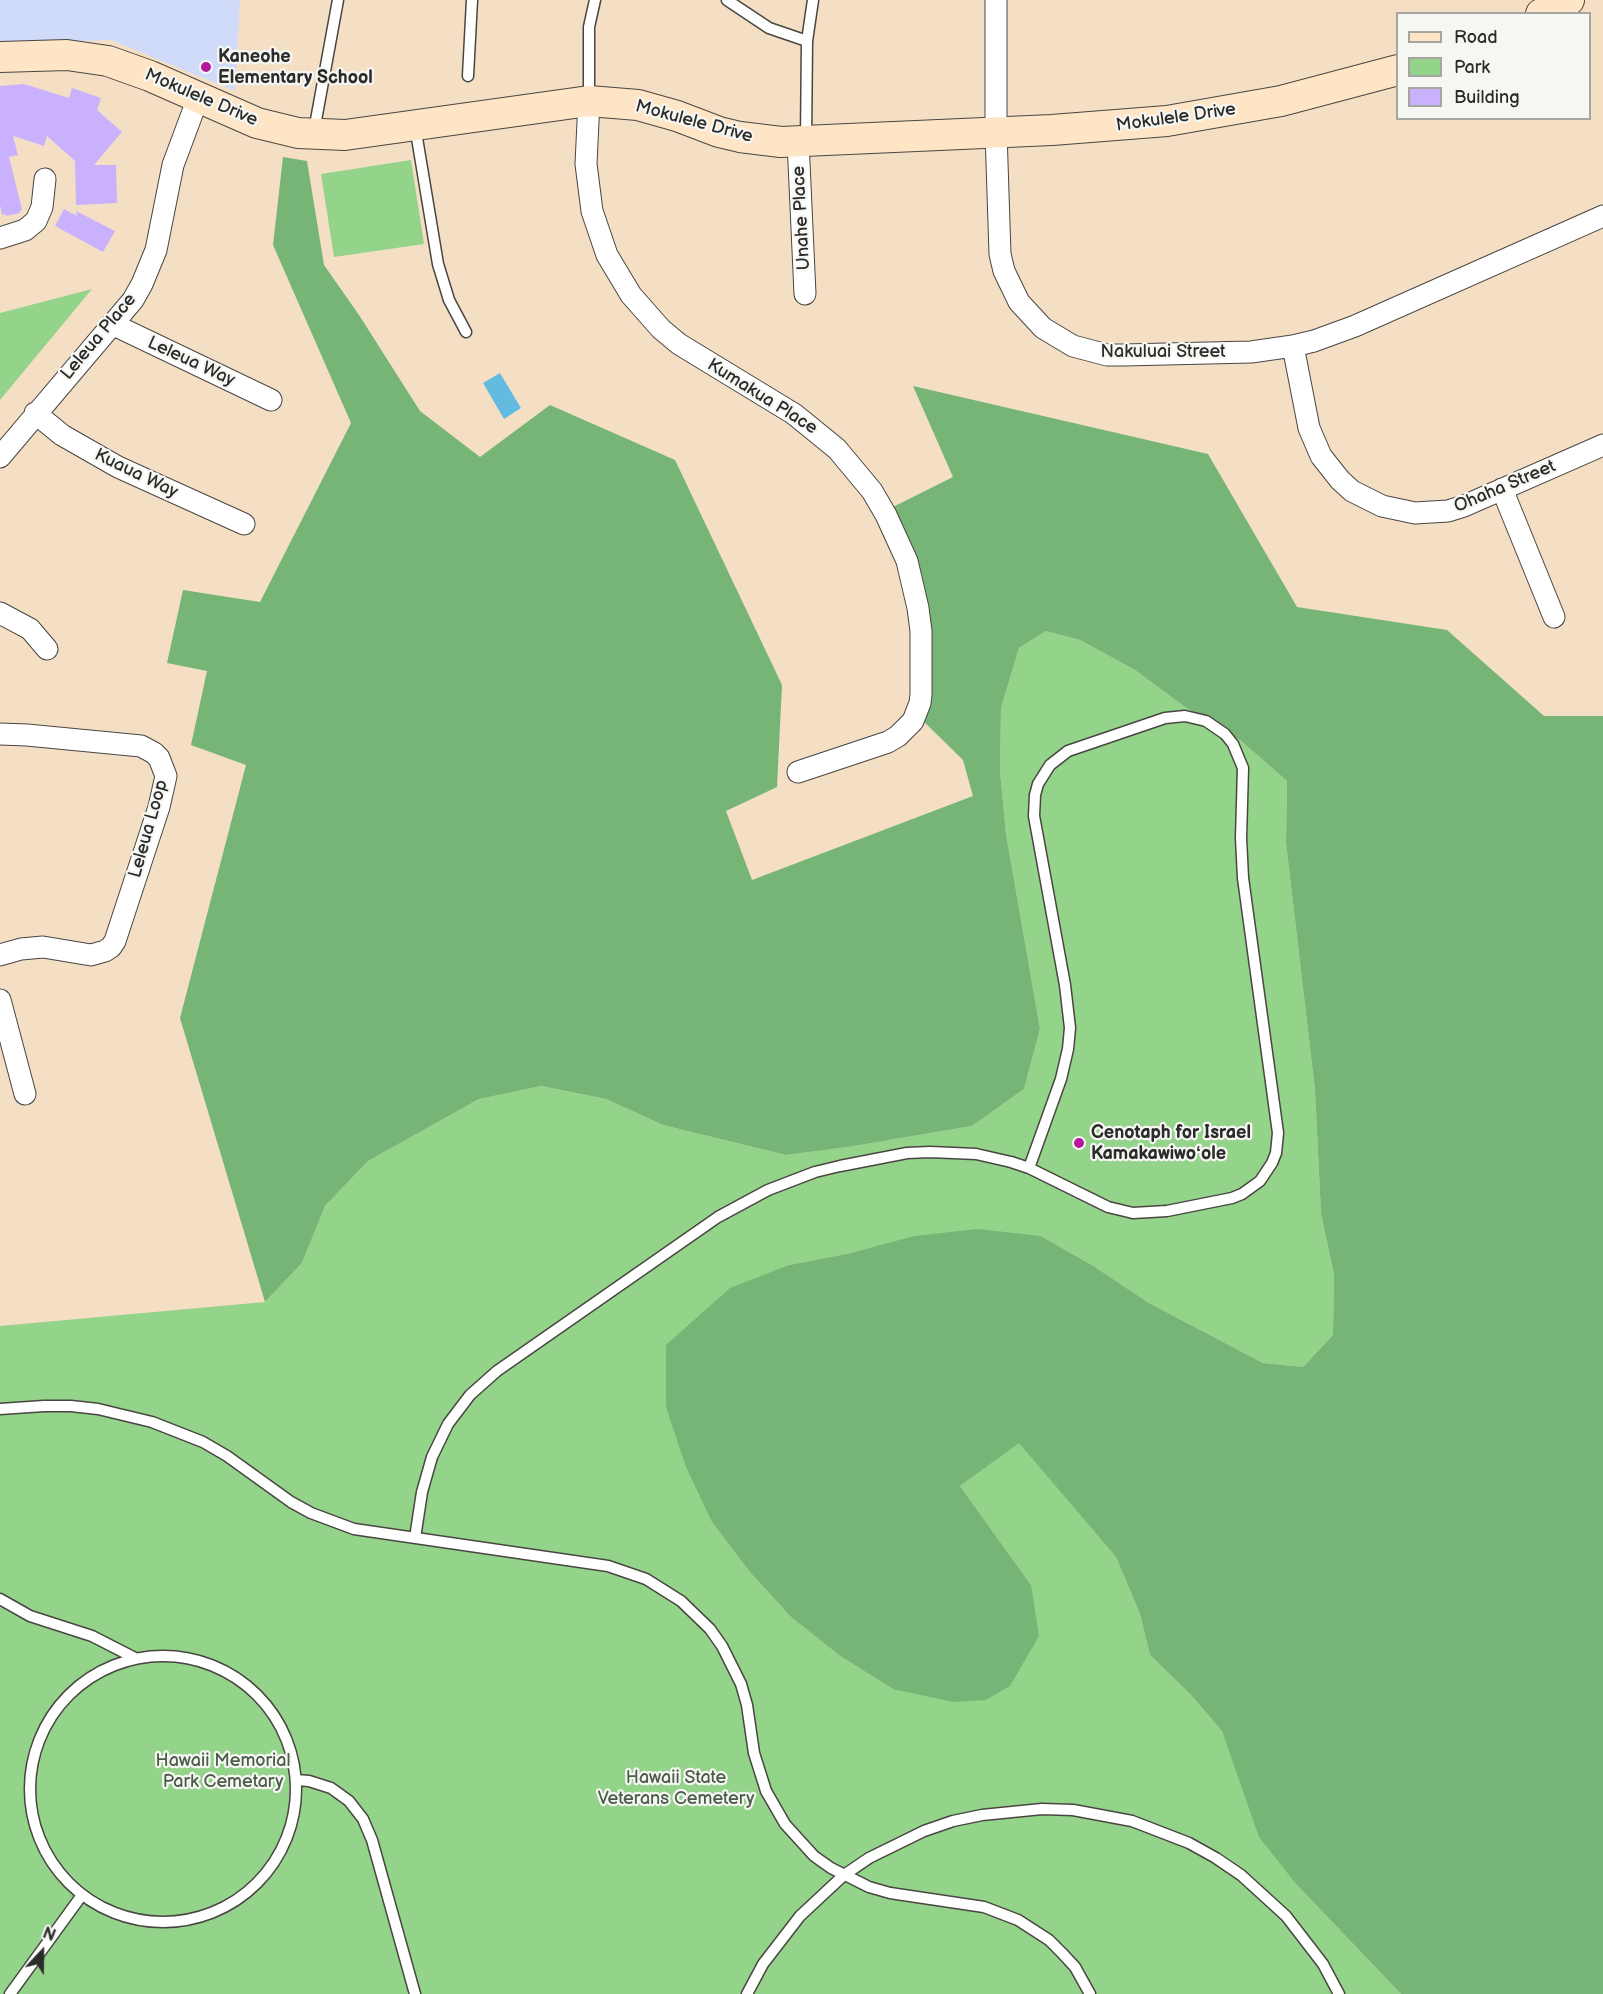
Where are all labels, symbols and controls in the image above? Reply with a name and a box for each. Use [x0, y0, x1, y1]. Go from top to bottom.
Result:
legend [1396, 12, 1591, 120]
text: Road [1454, 27, 1498, 48]
place label: Kaneohe Elementary School [218, 46, 373, 88]
text: Park [1454, 57, 1490, 78]
marker: Kaneohe Elementary School [199, 60, 213, 74]
street label: Mokulele Drive [141, 64, 261, 132]
text: Building [1454, 87, 1520, 108]
street label: Mokulele Drive [633, 96, 755, 148]
street label: Mokulele Drive [1115, 99, 1237, 137]
street label: Unahe Place [788, 165, 816, 271]
street label: Leleua Place [57, 290, 141, 384]
street label: Leleua Way [144, 332, 238, 392]
street label: Nakuluai Street [1100, 341, 1226, 363]
street label: Kumakua Place [703, 355, 821, 439]
street label: Kuaua Way [91, 445, 181, 503]
street label: Ohaha Street [1451, 456, 1559, 518]
street label: Leleua Loop [125, 778, 173, 880]
place label: Cenotaph for Israel Kamakawiwoʻole [1091, 1122, 1251, 1164]
marker: Cenotaph for Israel Kamakawiwoʻole [1072, 1136, 1086, 1150]
park label: Hawaii Memorial Park Cemetary [156, 1750, 290, 1792]
park label: Hawaii State Veterans Cemetery [598, 1767, 754, 1810]
north arrow [12, 1922, 72, 1982]
text: N [40, 1924, 58, 1946]

